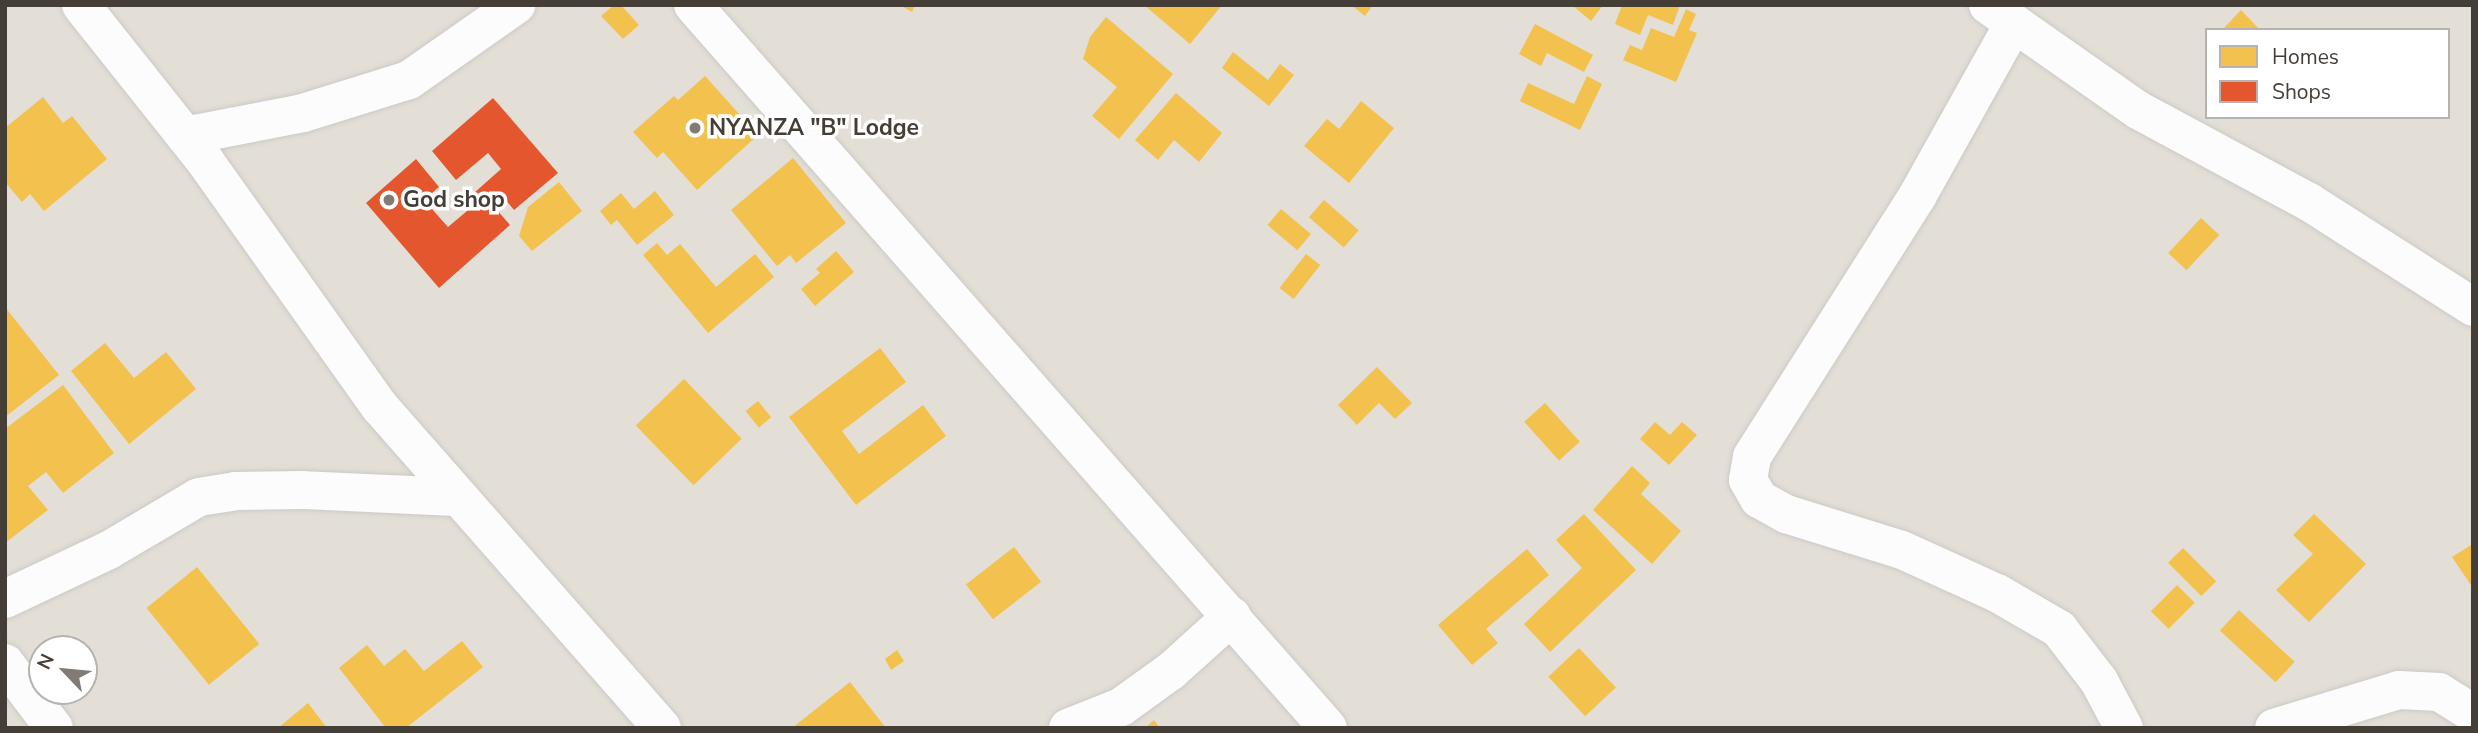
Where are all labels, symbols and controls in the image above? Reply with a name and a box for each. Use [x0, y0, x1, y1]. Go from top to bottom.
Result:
legend [2205, 28, 2450, 119]
text: Homes [2272, 43, 2339, 71]
text: Shops [2272, 78, 2331, 106]
place label: NYANZA "B" Lodge [709, 114, 919, 142]
marker: NYANZA "B" Lodge [687, 120, 703, 136]
place label: God shop [403, 186, 505, 214]
marker: God shop [381, 192, 397, 208]
north arrow [28, 635, 98, 705]
text: N [31, 650, 61, 674]

